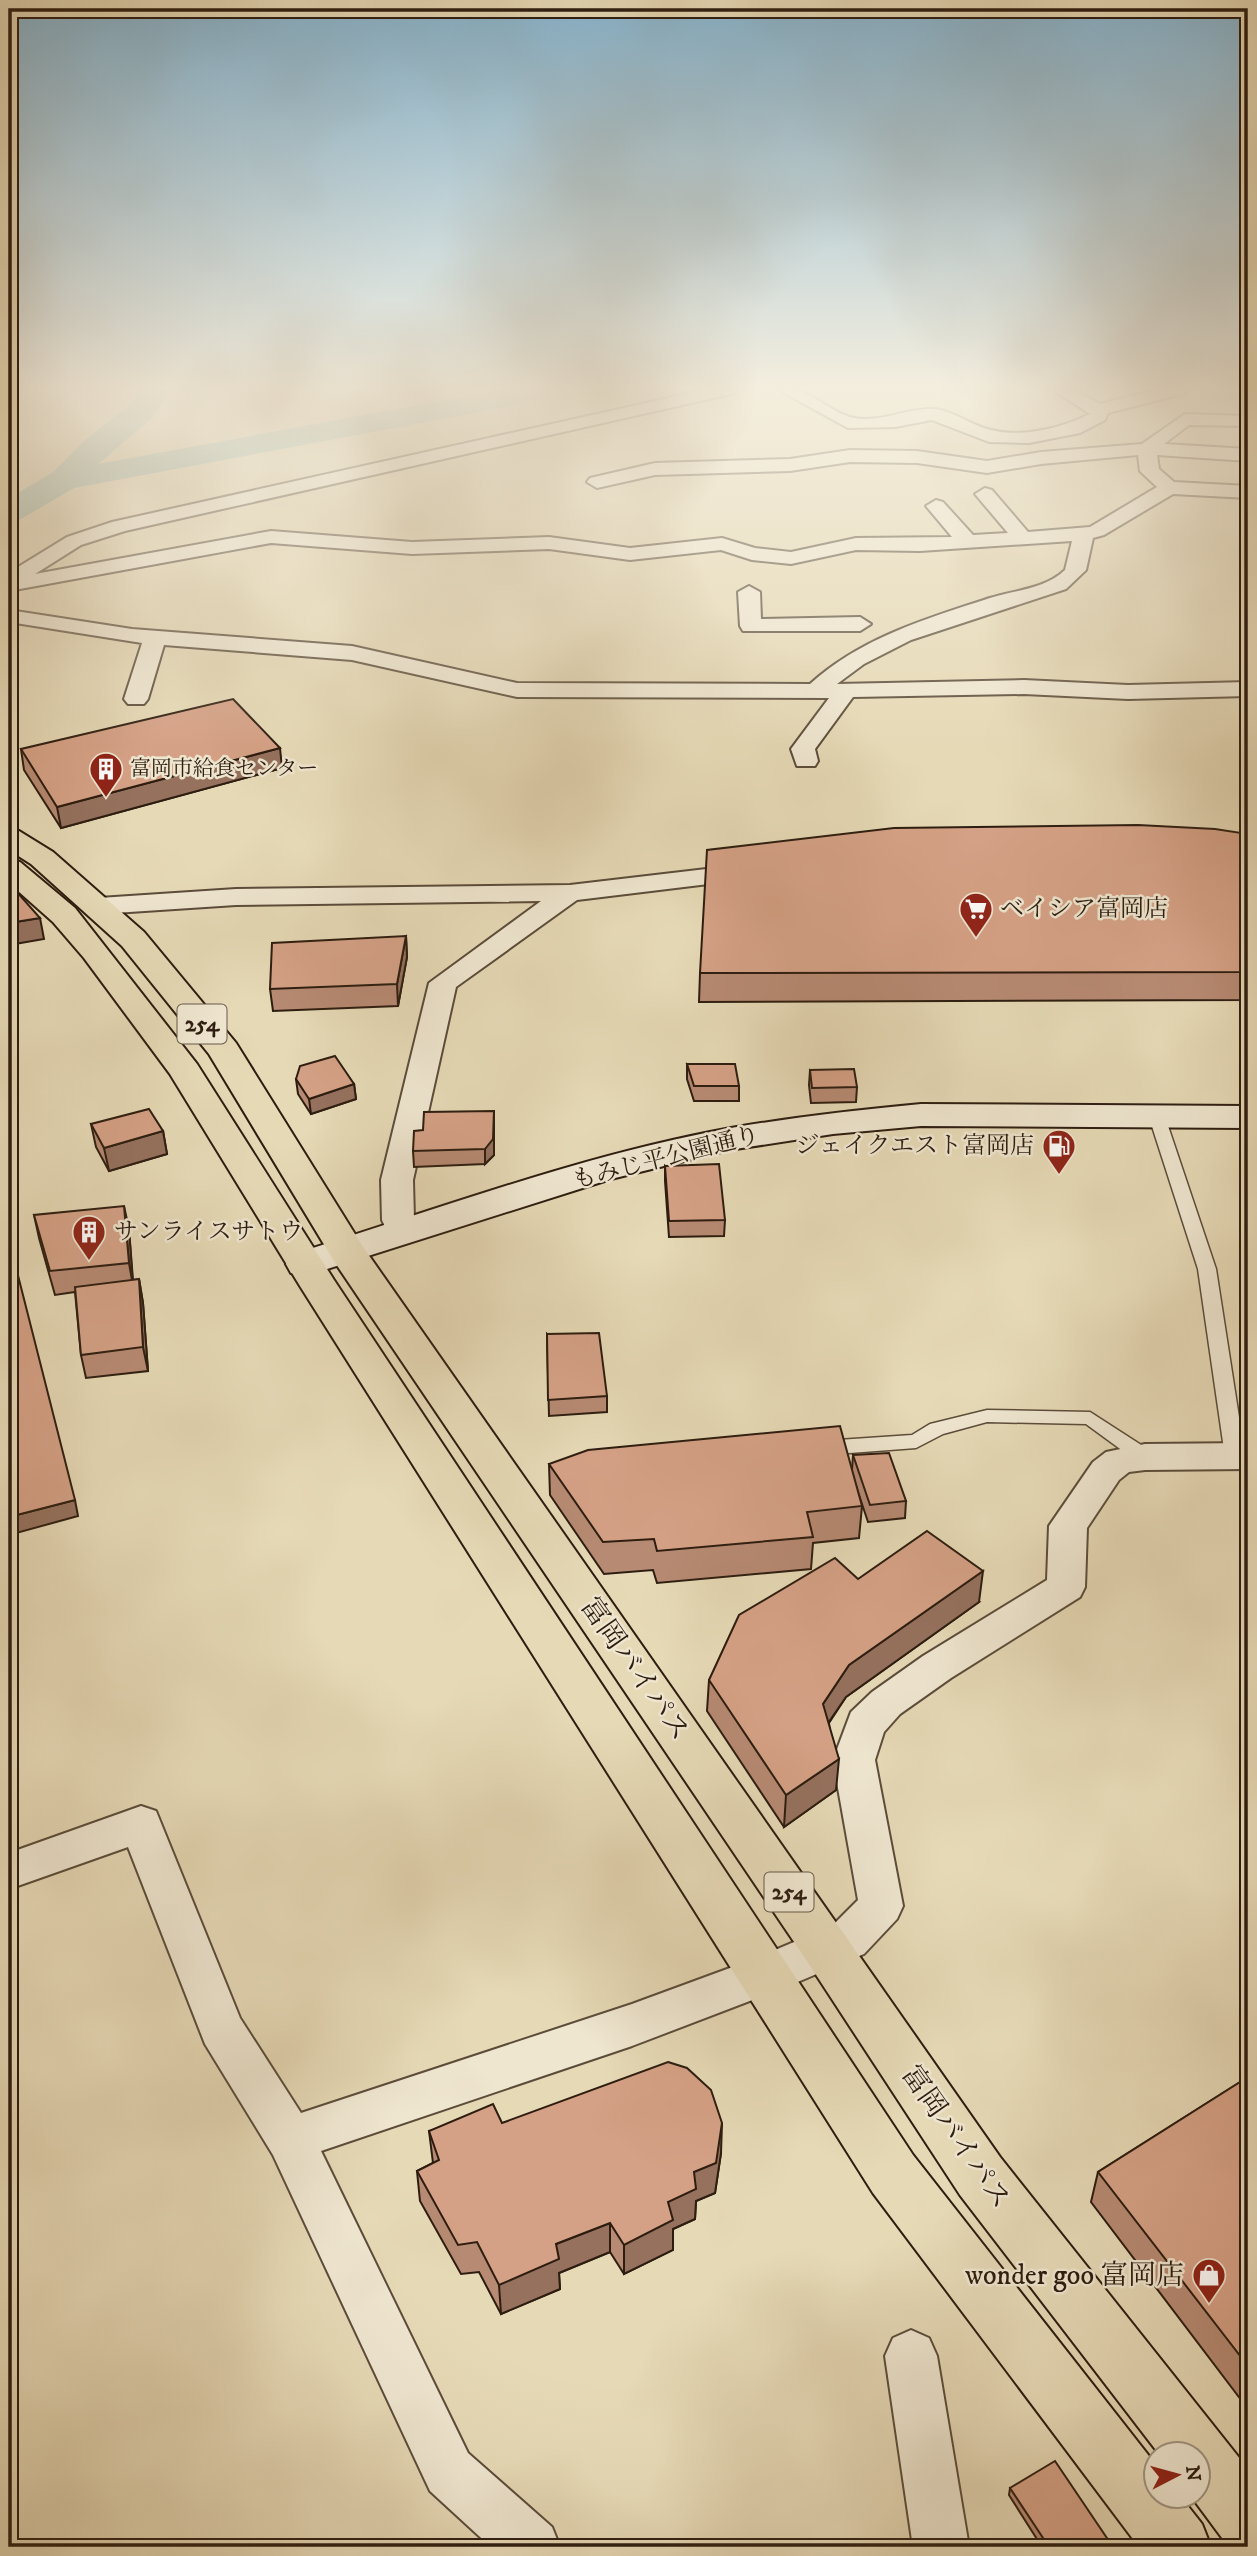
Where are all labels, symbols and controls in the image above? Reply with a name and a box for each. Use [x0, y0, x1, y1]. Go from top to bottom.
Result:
building icon: 富岡市給食センター [87, 750, 125, 799]
place label: 富岡市給食センター [130, 756, 318, 782]
supermarket icon: ベイシア富岡店 [957, 890, 995, 939]
place label: ベイシア富岡店 [1000, 894, 1168, 924]
road number: 254 [178, 1004, 227, 1044]
street label: もみじ平公園通り [569, 1120, 763, 1196]
fuel station icon: ジェイクエスト富岡店 [1040, 1127, 1078, 1176]
place label: ジェイクエスト富岡店 [795, 1131, 1034, 1161]
building icon: サンライスサトウ [70, 1213, 108, 1262]
place label: サンライスサトウ [114, 1217, 303, 1247]
street label: 富岡バイパス [573, 1590, 697, 1748]
road number: 254 [764, 1872, 814, 1912]
street label: 富岡バイパス [894, 2058, 1018, 2216]
shop icon: wonder goo 富岡店 [1190, 2256, 1228, 2305]
place label: wonder goo 富岡店 [964, 2258, 1184, 2293]
north arrow [1142, 2440, 1212, 2510]
text: N [1180, 2464, 1205, 2483]

